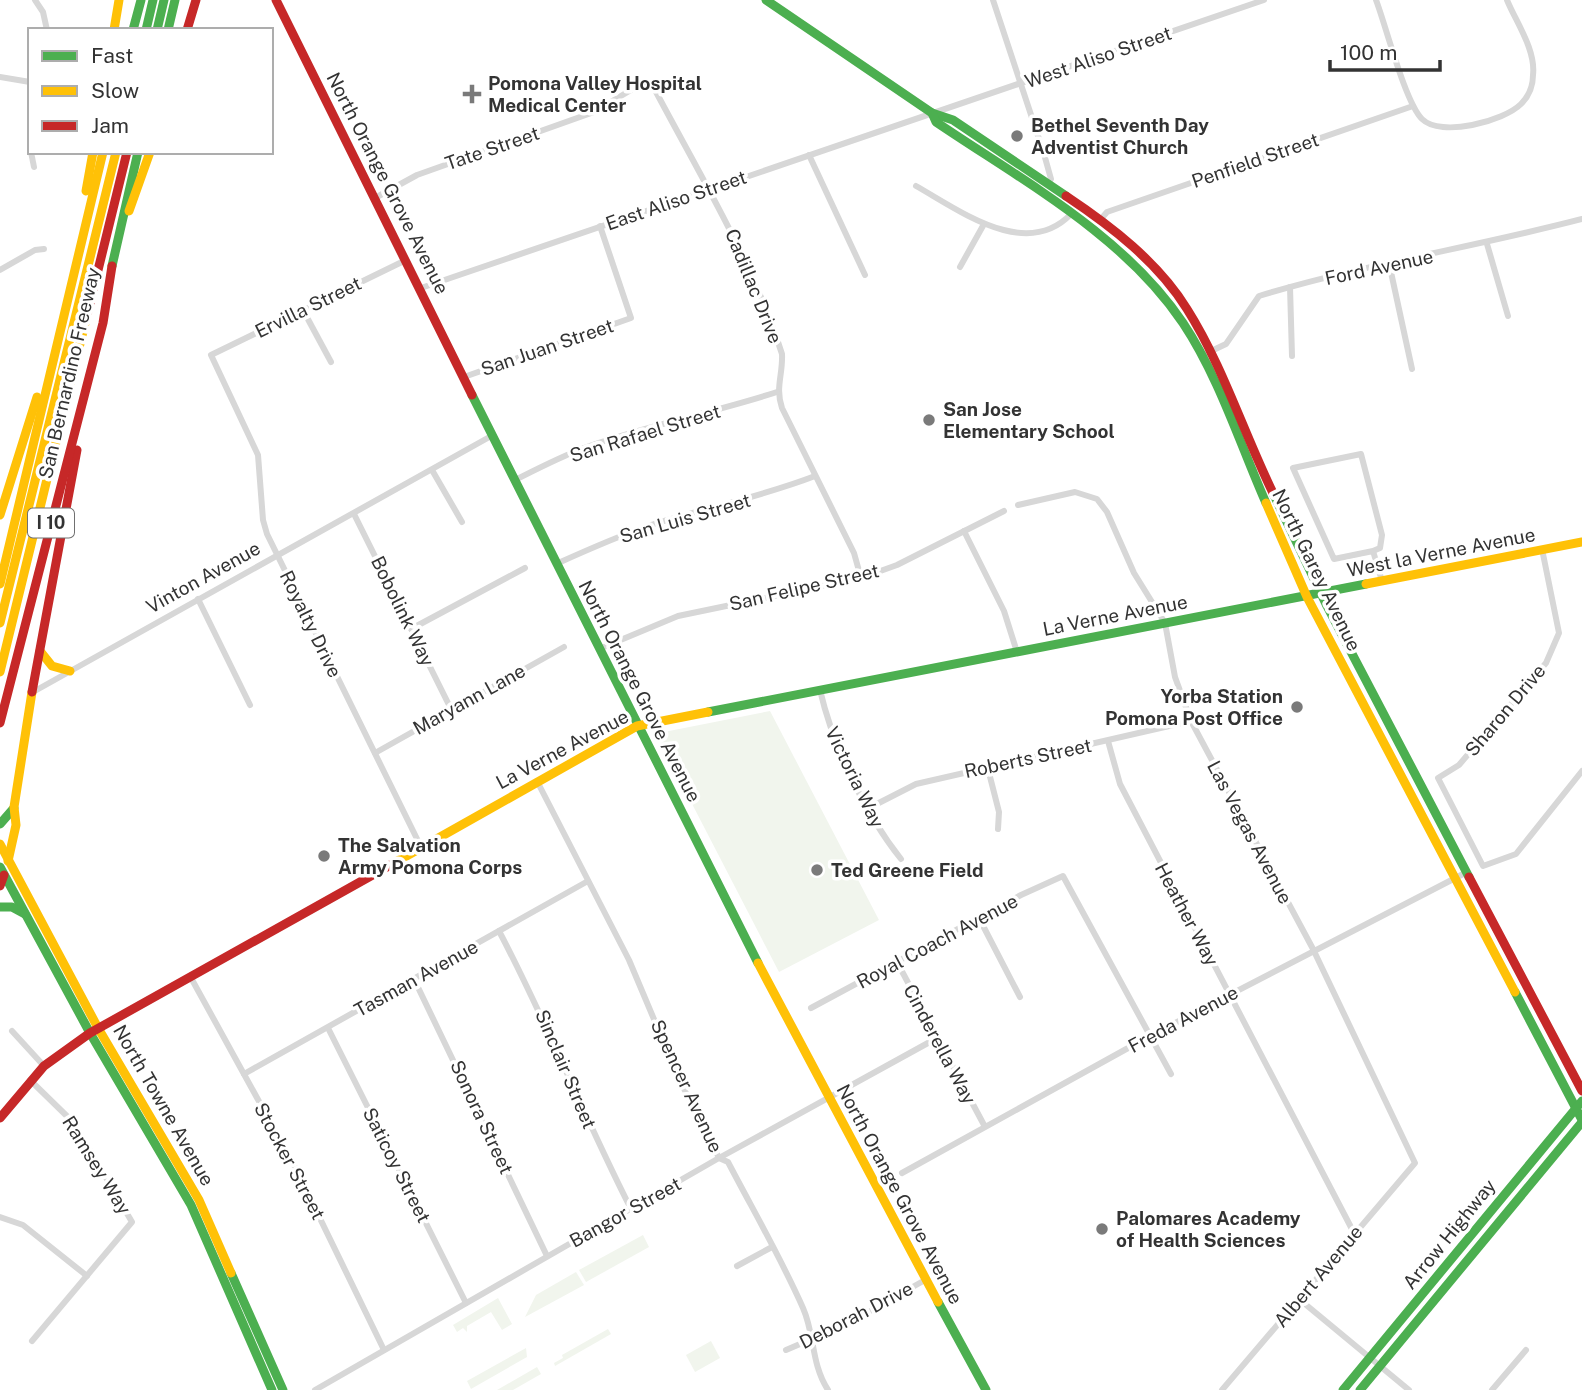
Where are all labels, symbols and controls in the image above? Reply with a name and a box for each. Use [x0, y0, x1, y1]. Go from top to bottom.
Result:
street label: West Aliso Street [1022, 22, 1174, 92]
legend [28, 28, 273, 154]
scale bar [1330, 28, 1440, 72]
text: 100 m [1340, 40, 1397, 65]
text: Fast [91, 43, 133, 68]
street label: North Orange Grove Avenue [322, 68, 454, 298]
place label: Pomona Valley Hospital Medical Center [488, 72, 702, 116]
text: Slow [91, 78, 139, 103]
marker: Pomona Valley Hospital Medical Center [462, 84, 482, 104]
text: Jam [91, 113, 129, 138]
place label: Bethel Seventh Day Adventist Church [1031, 114, 1209, 158]
street label: Tate Street [442, 122, 542, 174]
marker: Bethel Seventh Day Adventist Church [1009, 128, 1025, 144]
street label: Penfield Street [1189, 128, 1321, 192]
street label: East Aliso Street [603, 166, 749, 234]
street label: Cadillac Drive [721, 225, 787, 347]
street label: Ford Avenue [1323, 245, 1435, 289]
street label: San Bernardino Freeway [34, 265, 104, 481]
street label: Ervilla Street [251, 272, 365, 342]
street label: San Juan Street [478, 314, 616, 380]
place label: San Jose Elementary School [943, 398, 1115, 442]
street label: San Rafael Street [567, 400, 723, 466]
marker: San Jose Elementary School [921, 412, 937, 428]
street label: North Garey Avenue [1268, 485, 1366, 655]
street label: San Luis Street [617, 489, 753, 547]
road number: I 10 [28, 508, 74, 538]
street label: West la Verne Avenue [1345, 523, 1537, 581]
street label: Vinton Avenue [142, 537, 264, 617]
street label: Bobolink Way [367, 552, 439, 670]
street label: San Felipe Street [727, 559, 881, 615]
street label: Royalty Drive [276, 567, 346, 681]
street label: North Orange Grove Avenue [574, 576, 706, 806]
street label: La Verne Avenue [1041, 590, 1189, 640]
street label: Maryann Lane [409, 659, 529, 739]
street label: Sharon Drive [1460, 660, 1550, 760]
place label: Yorba Station Pomona Post Office [1105, 685, 1283, 729]
marker: Yorba Station Pomona Post Office [1289, 699, 1305, 715]
street label: La Verne Avenue [492, 705, 632, 793]
street label: Victoria Way [821, 723, 889, 831]
street label: Roberts Street [962, 734, 1094, 782]
street label: Las Vegas Avenue [1203, 757, 1297, 907]
place label: The Salvation Army Pomona Corps [338, 834, 522, 878]
marker: The Salvation Army Pomona Corps [316, 848, 332, 864]
place label: Ted Greene Field [831, 859, 984, 881]
street label: Heather Way [1151, 859, 1223, 969]
marker: Ted Greene Field [809, 862, 825, 878]
street label: Royal Coach Avenue [853, 889, 1021, 993]
street label: Tasman Avenue [350, 935, 482, 1021]
street label: Cinderella Way [899, 980, 981, 1108]
street label: Freda Avenue [1124, 981, 1242, 1057]
street label: Sinclair Street [531, 1006, 601, 1132]
street label: Spencer Avenue [647, 1016, 727, 1156]
street label: North Towne Avenue [109, 1021, 219, 1189]
street label: Sonora Street [446, 1057, 518, 1177]
street label: North Orange Grove Avenue [833, 1080, 967, 1308]
street label: Stocker Street [250, 1099, 330, 1223]
street label: Saticoy Street [359, 1104, 435, 1226]
street label: Ramsey Way [58, 1112, 136, 1218]
street label: Bangor Street [565, 1172, 685, 1252]
street label: Arrow Highway [1398, 1175, 1500, 1293]
place label: Palomares Academy of Health Sciences [1116, 1207, 1301, 1251]
marker: Palomares Academy of Health Sciences [1094, 1221, 1110, 1237]
street label: Albert Avenue [1269, 1221, 1367, 1331]
street label: Deborah Drive [795, 1277, 917, 1353]

